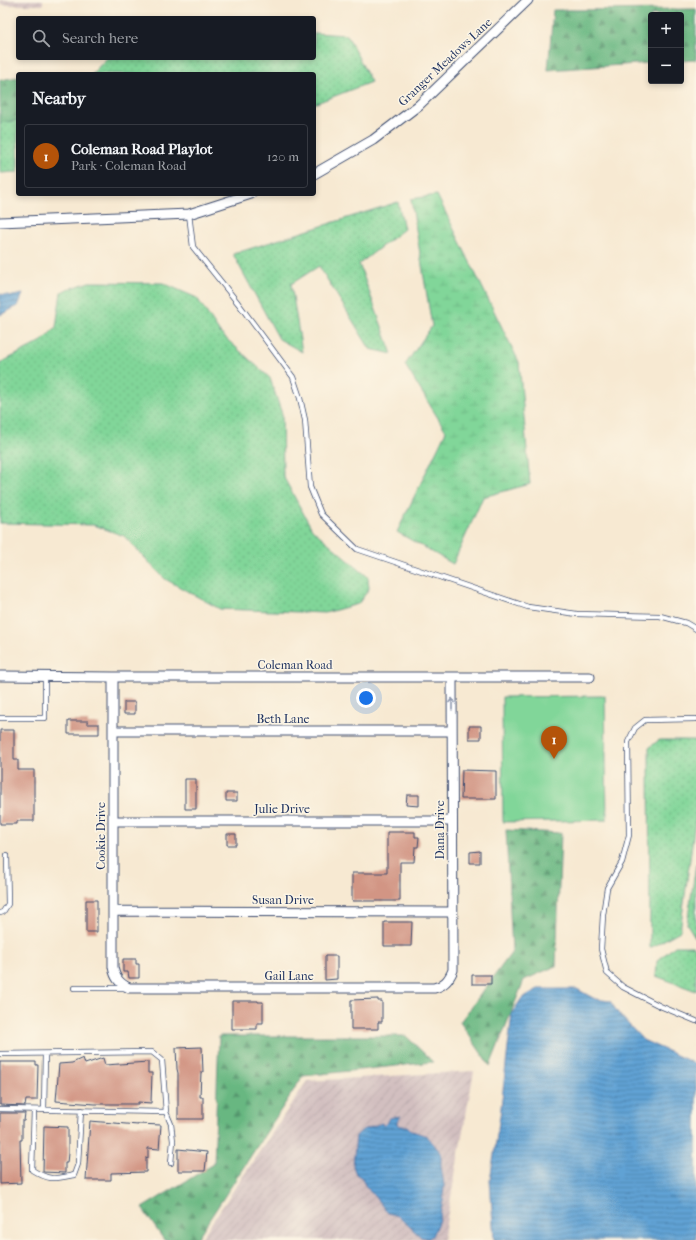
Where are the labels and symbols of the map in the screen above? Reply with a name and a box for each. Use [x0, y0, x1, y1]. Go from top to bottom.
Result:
street label: Granger Meadows Lane [395, 15, 495, 109]
street label: Coleman Road [257, 658, 333, 672]
your location [356, 688, 376, 708]
one-way arrow [448, 698, 456, 711]
street label: Beth Lane [257, 712, 310, 726]
pin: 1 [541, 726, 567, 759]
street label: Dana Drive [433, 800, 447, 860]
street label: Cookie Drive [94, 802, 108, 870]
street label: Julie Drive [253, 802, 310, 816]
street label: Susan Drive [252, 893, 314, 907]
street label: Gail Lane [264, 969, 314, 983]

